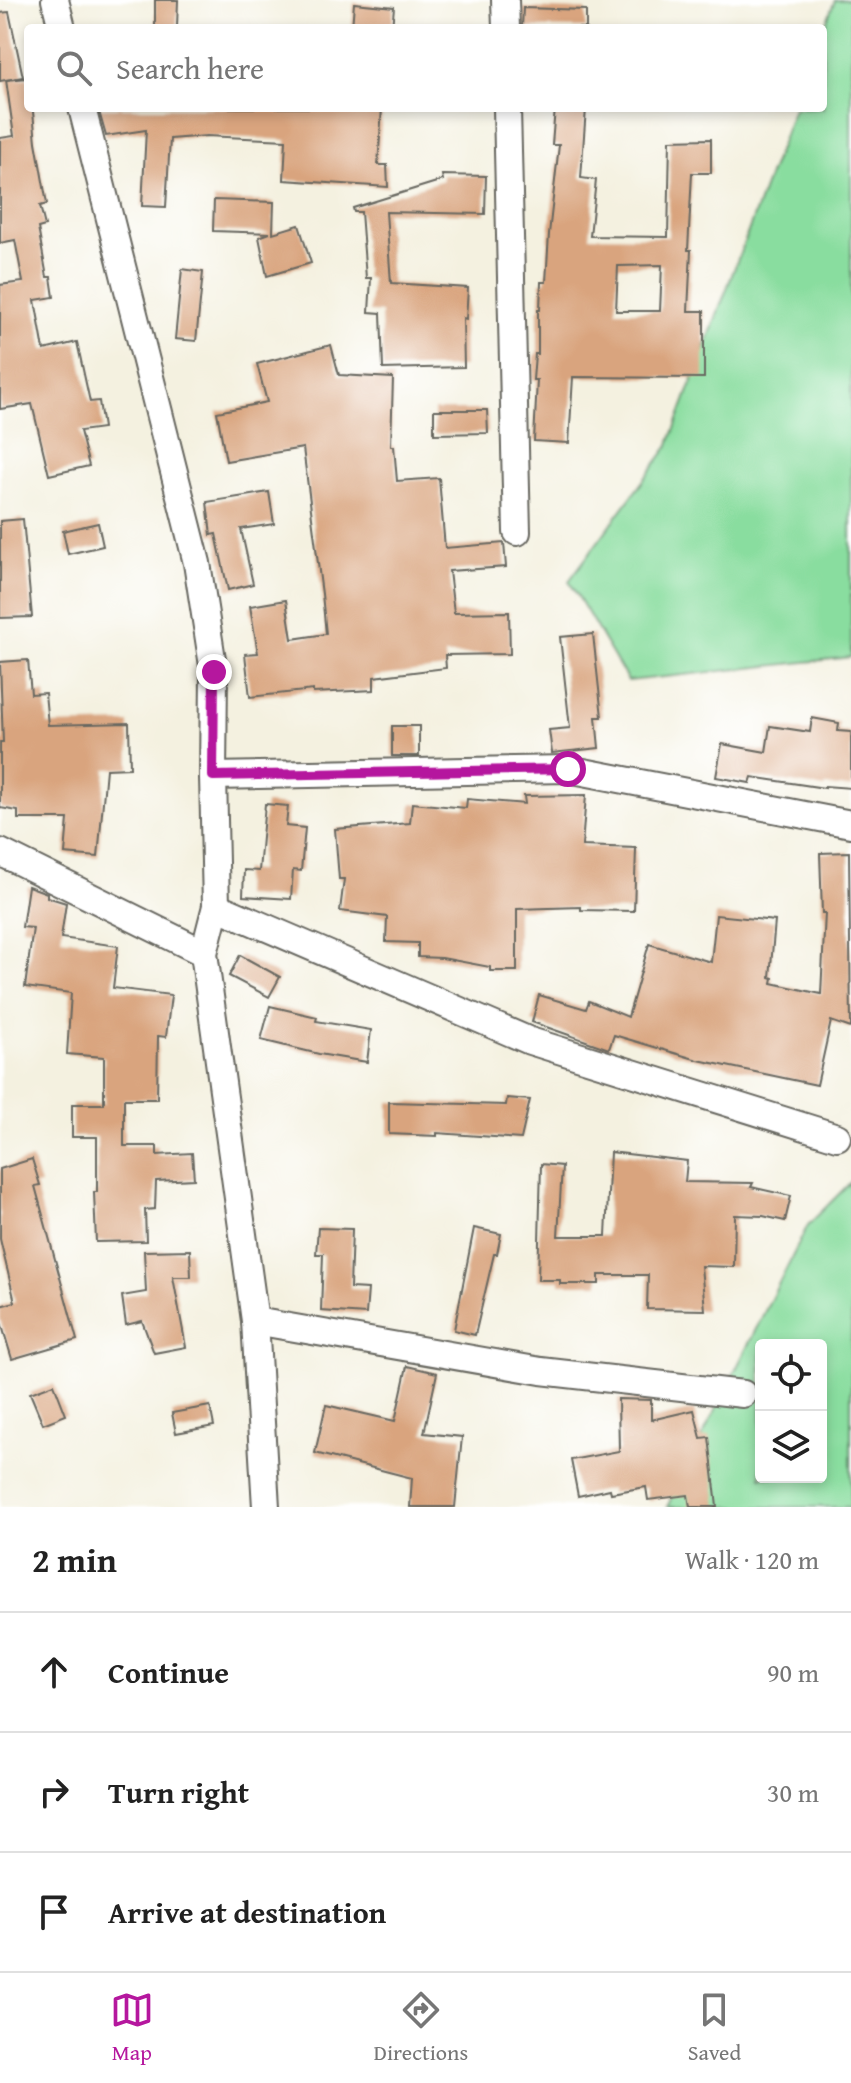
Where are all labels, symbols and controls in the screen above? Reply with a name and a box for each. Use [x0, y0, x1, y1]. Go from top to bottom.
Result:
search box [24, 24, 827, 112]
icon: search [52, 46, 96, 90]
text: Search here [116, 46, 264, 90]
route end [196, 654, 232, 690]
route start [550, 751, 586, 787]
map controls [755, 1339, 827, 1483]
button: locate [755, 1339, 827, 1411]
button: layers [755, 1411, 827, 1483]
text: 2 min [32, 1535, 117, 1584]
text: Walk · 120 m [685, 1540, 819, 1579]
icon: ahead [32, 1650, 76, 1694]
text: Continue [108, 1650, 229, 1694]
text: 90 m [767, 1653, 819, 1692]
icon: right [32, 1770, 76, 1814]
text: Turn right [108, 1770, 249, 1814]
text: 30 m [767, 1773, 819, 1812]
icon: arrive [32, 1890, 76, 1934]
text: Arrive at destination [108, 1890, 386, 1934]
tab: Map [110, 1988, 154, 2068]
tab: Directions [374, 1988, 468, 2068]
tab: Saved [688, 1988, 741, 2068]

